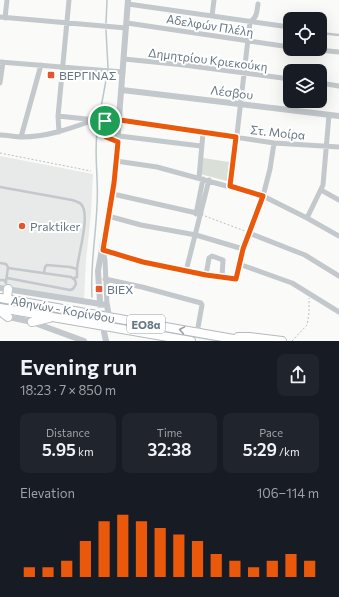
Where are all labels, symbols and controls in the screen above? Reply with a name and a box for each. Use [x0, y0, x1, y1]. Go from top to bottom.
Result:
street label: Αδελφών Πλέλη [165, 11, 255, 39]
map controls [283, 12, 327, 108]
button: locate [283, 12, 327, 56]
street label: Δημητρίου Κριεκούκη [147, 45, 269, 73]
button: layers [283, 64, 327, 108]
place label: ΒΕΡΓΙΝΑΣ [59, 68, 117, 82]
marker: ΒΕΡΓΙΝΑΣ [46, 70, 56, 80]
street label: Λέσβου [210, 82, 254, 102]
pin [88, 104, 122, 138]
icon: arrive [94, 110, 116, 132]
street label: Στ. Μοίρα [250, 122, 306, 142]
place label: Praktiker [30, 219, 81, 233]
marker: Praktiker [17, 221, 27, 231]
place label: ΒΙΕΧ [107, 282, 133, 296]
marker: ΒΙΕΧ [94, 284, 104, 294]
street label: Αθηνών - Κορίνθου [10, 293, 116, 325]
road number: ΕΟ8α [127, 315, 165, 333]
one-way arrow [179, 326, 185, 335]
text: Evening run [20, 353, 137, 380]
button: share [277, 354, 319, 396]
text: 18:23 · 7 × 850 m [20, 382, 116, 398]
text: Distance [46, 426, 90, 439]
text: Time [157, 426, 182, 439]
text: Pace [259, 426, 283, 439]
text: 5.95 [42, 439, 76, 460]
text: 32:38 [148, 439, 191, 460]
text: 5:29 [243, 439, 277, 460]
text: km [76, 445, 94, 458]
text: /km [277, 445, 300, 458]
text: Elevation [20, 485, 75, 501]
text: 106–114 m [257, 485, 319, 501]

